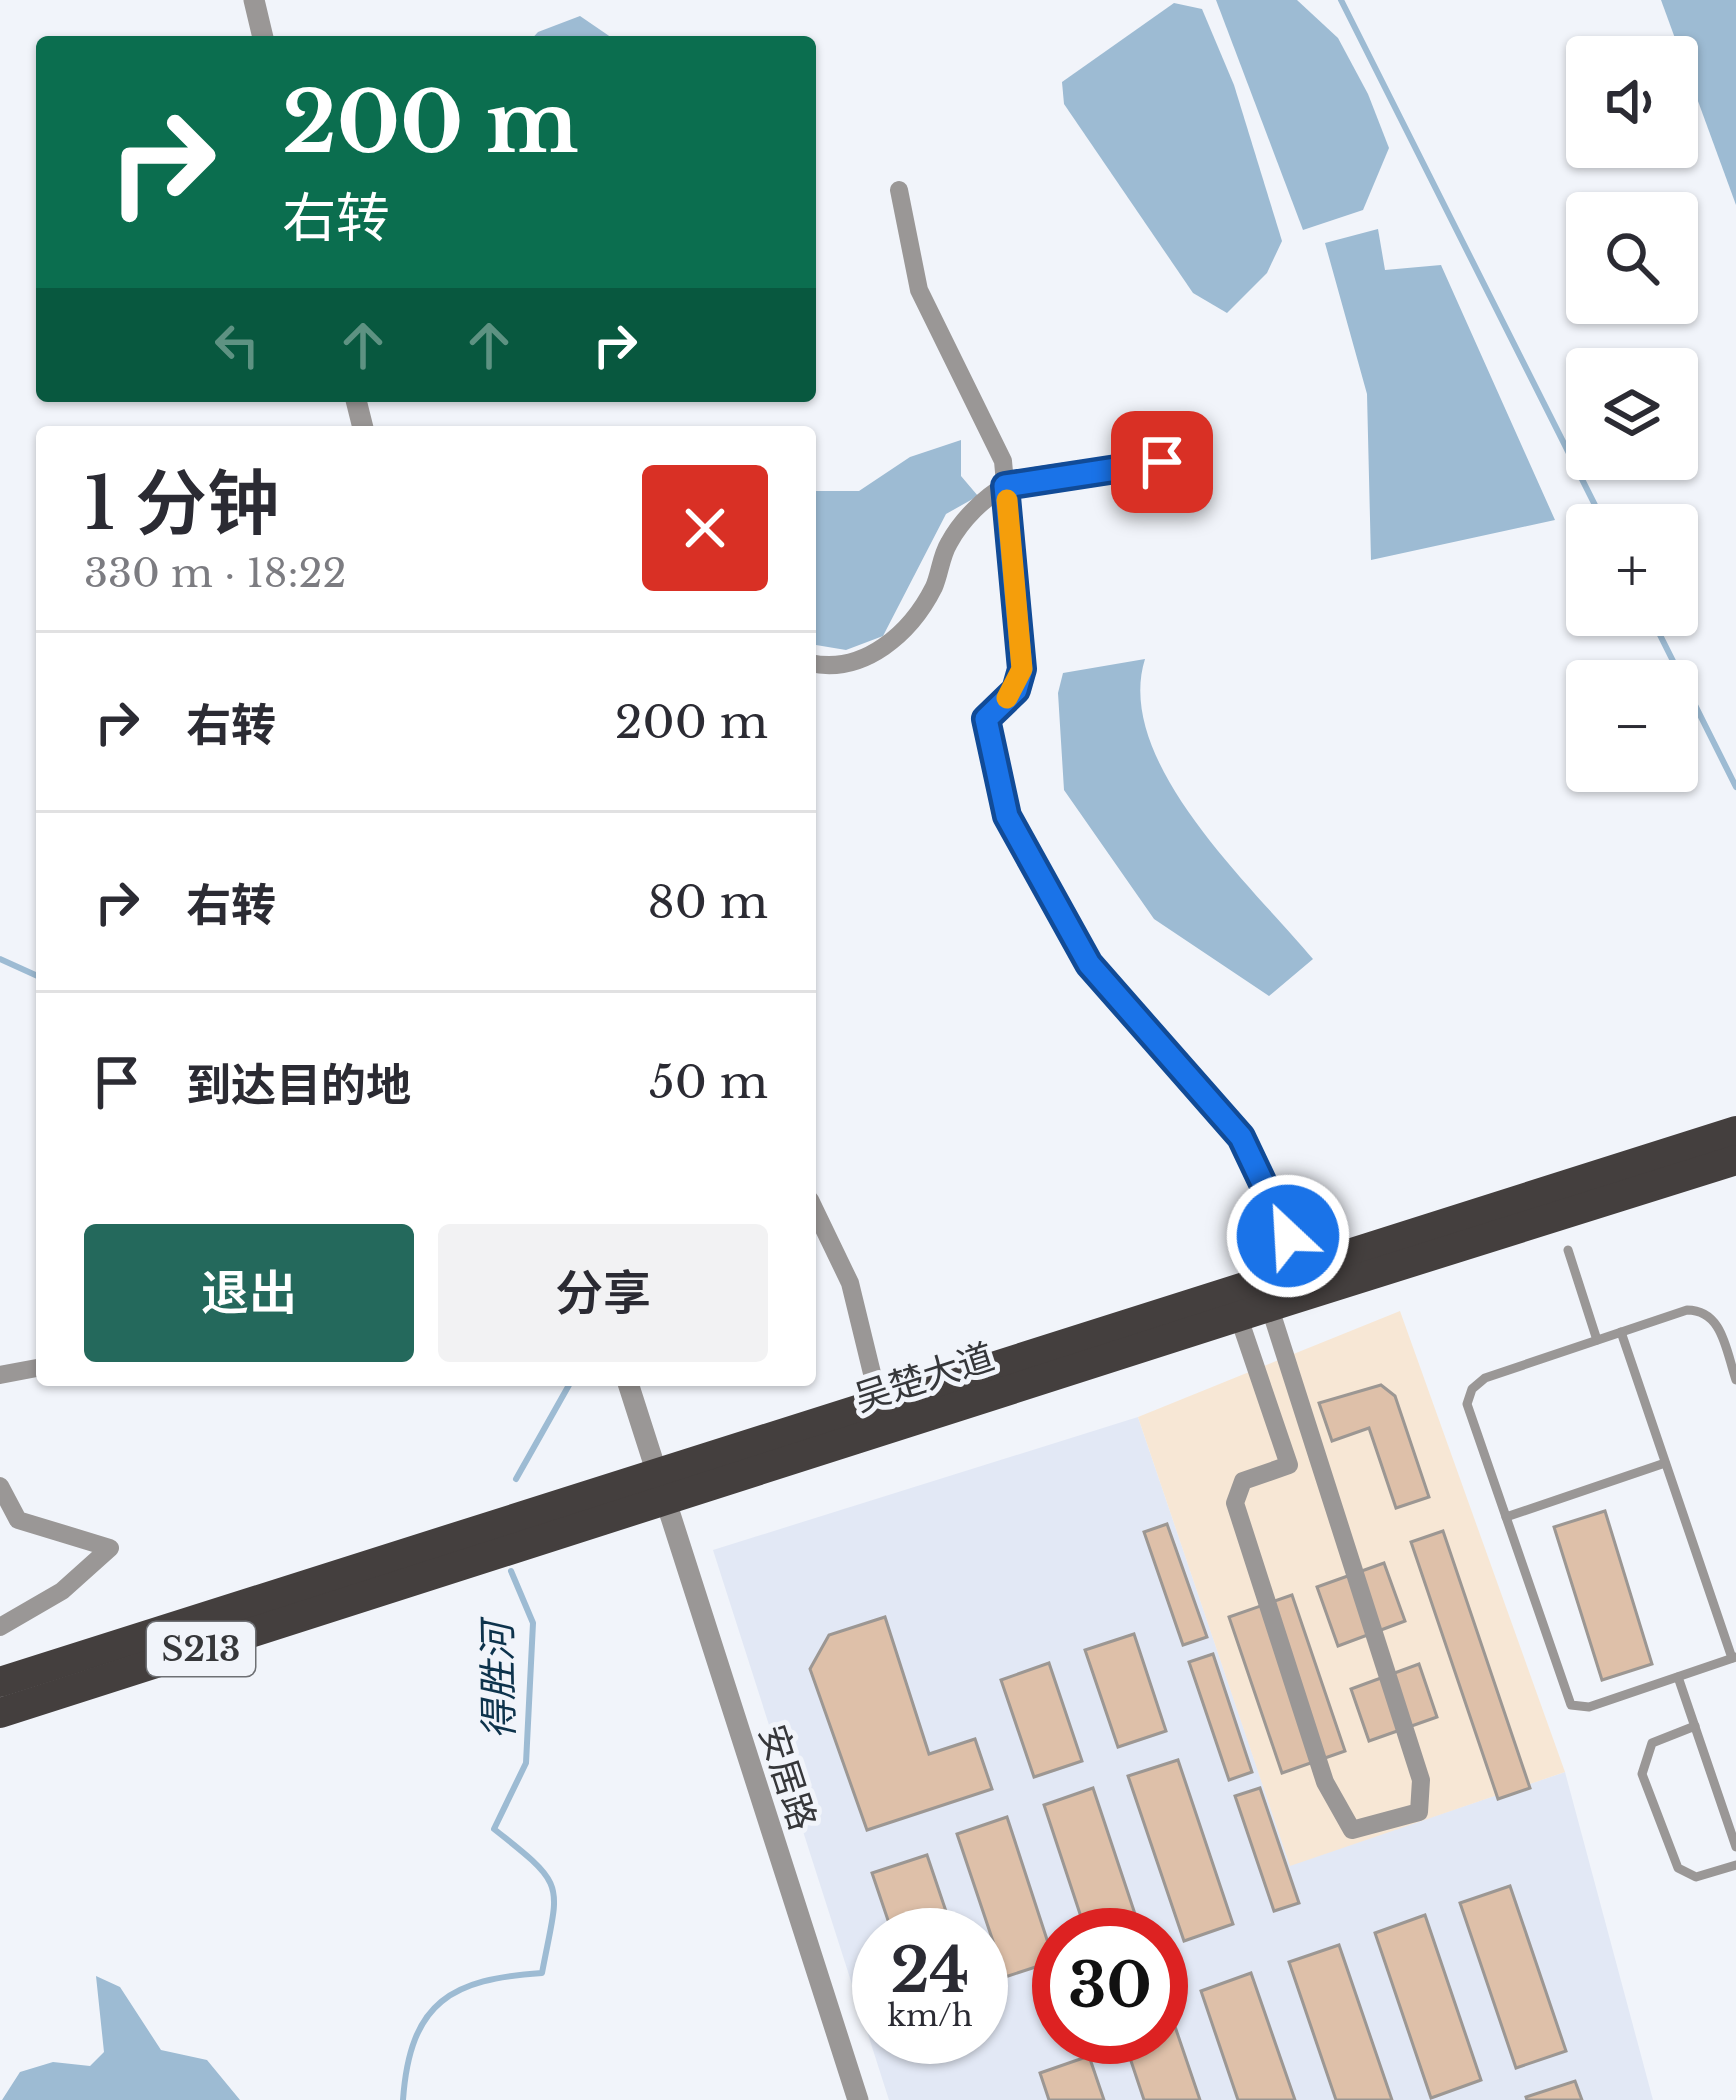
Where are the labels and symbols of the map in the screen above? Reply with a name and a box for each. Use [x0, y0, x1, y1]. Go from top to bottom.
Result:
pin [1111, 411, 1213, 513]
position arrow [1225, 1173, 1351, 1299]
street label: 吴楚大道 [849, 1334, 1000, 1421]
water label: 得胜河 [473, 1615, 524, 1740]
road number: S213 [147, 1622, 255, 1676]
street label: 安居路 [749, 1719, 826, 1835]
speed limit sign: 30 [1032, 1908, 1188, 2064]

